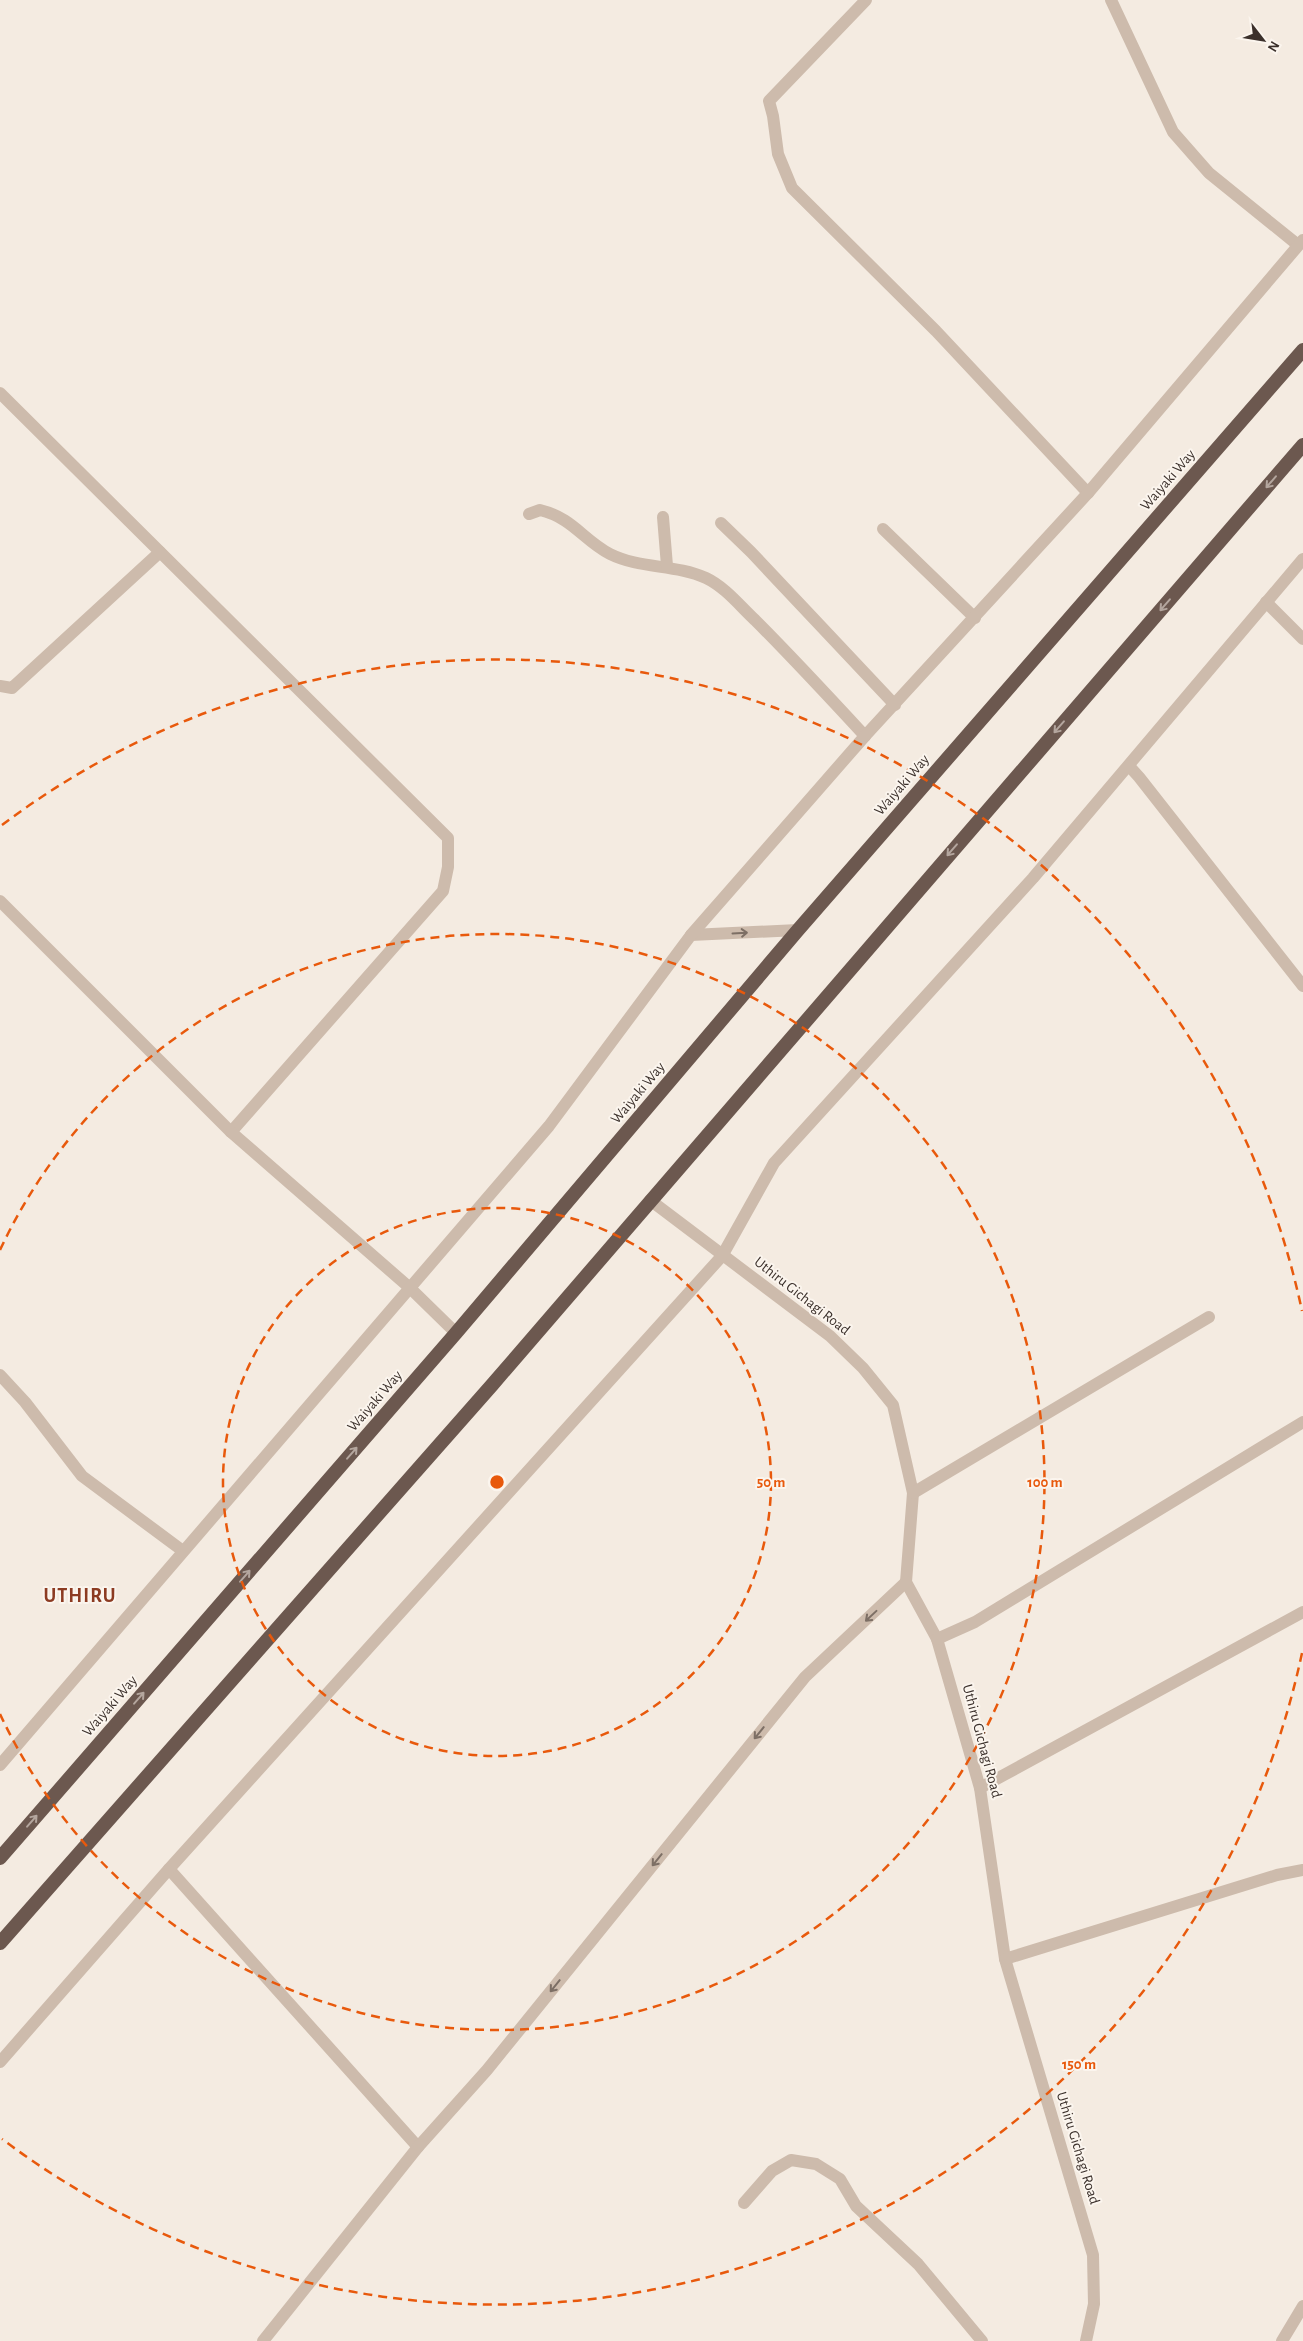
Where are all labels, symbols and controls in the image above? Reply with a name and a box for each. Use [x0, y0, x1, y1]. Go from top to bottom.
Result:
north arrow [1238, 15, 1288, 65]
text: N [1265, 38, 1282, 54]
street label: Waiyaki Way [1138, 446, 1199, 513]
one-way arrow [1265, 475, 1277, 488]
one-way arrow [1159, 598, 1171, 611]
one-way arrow [1053, 721, 1064, 734]
street label: Waiyaki Way [872, 751, 933, 818]
one-way arrow [947, 844, 958, 857]
one-way arrow [732, 928, 748, 937]
street label: Waiyaki Way [608, 1059, 668, 1127]
street label: Uthiru Gichagi Road [751, 1254, 853, 1338]
street label: Waiyaki Way [345, 1367, 406, 1434]
one-way arrow [346, 1446, 357, 1459]
centre of rings [488, 1473, 506, 1491]
text: 50 m [757, 1475, 785, 1490]
text: 100 m [1027, 1475, 1063, 1490]
one-way arrow [239, 1569, 251, 1582]
district label: UTHIRU [44, 1586, 116, 1606]
one-way arrow [864, 1610, 877, 1622]
street label: Waiyaki Way [80, 1672, 141, 1739]
street label: Uthiru Gichagi Road [960, 1683, 1004, 1800]
one-way arrow [133, 1692, 144, 1705]
one-way arrow [754, 1727, 765, 1740]
one-way arrow [26, 1815, 37, 1828]
one-way arrow [652, 1853, 663, 1866]
one-way arrow [549, 1979, 560, 1992]
text: 150 m [1062, 2057, 1096, 2072]
street label: Uthiru Gichagi Road [1054, 2090, 1102, 2206]

